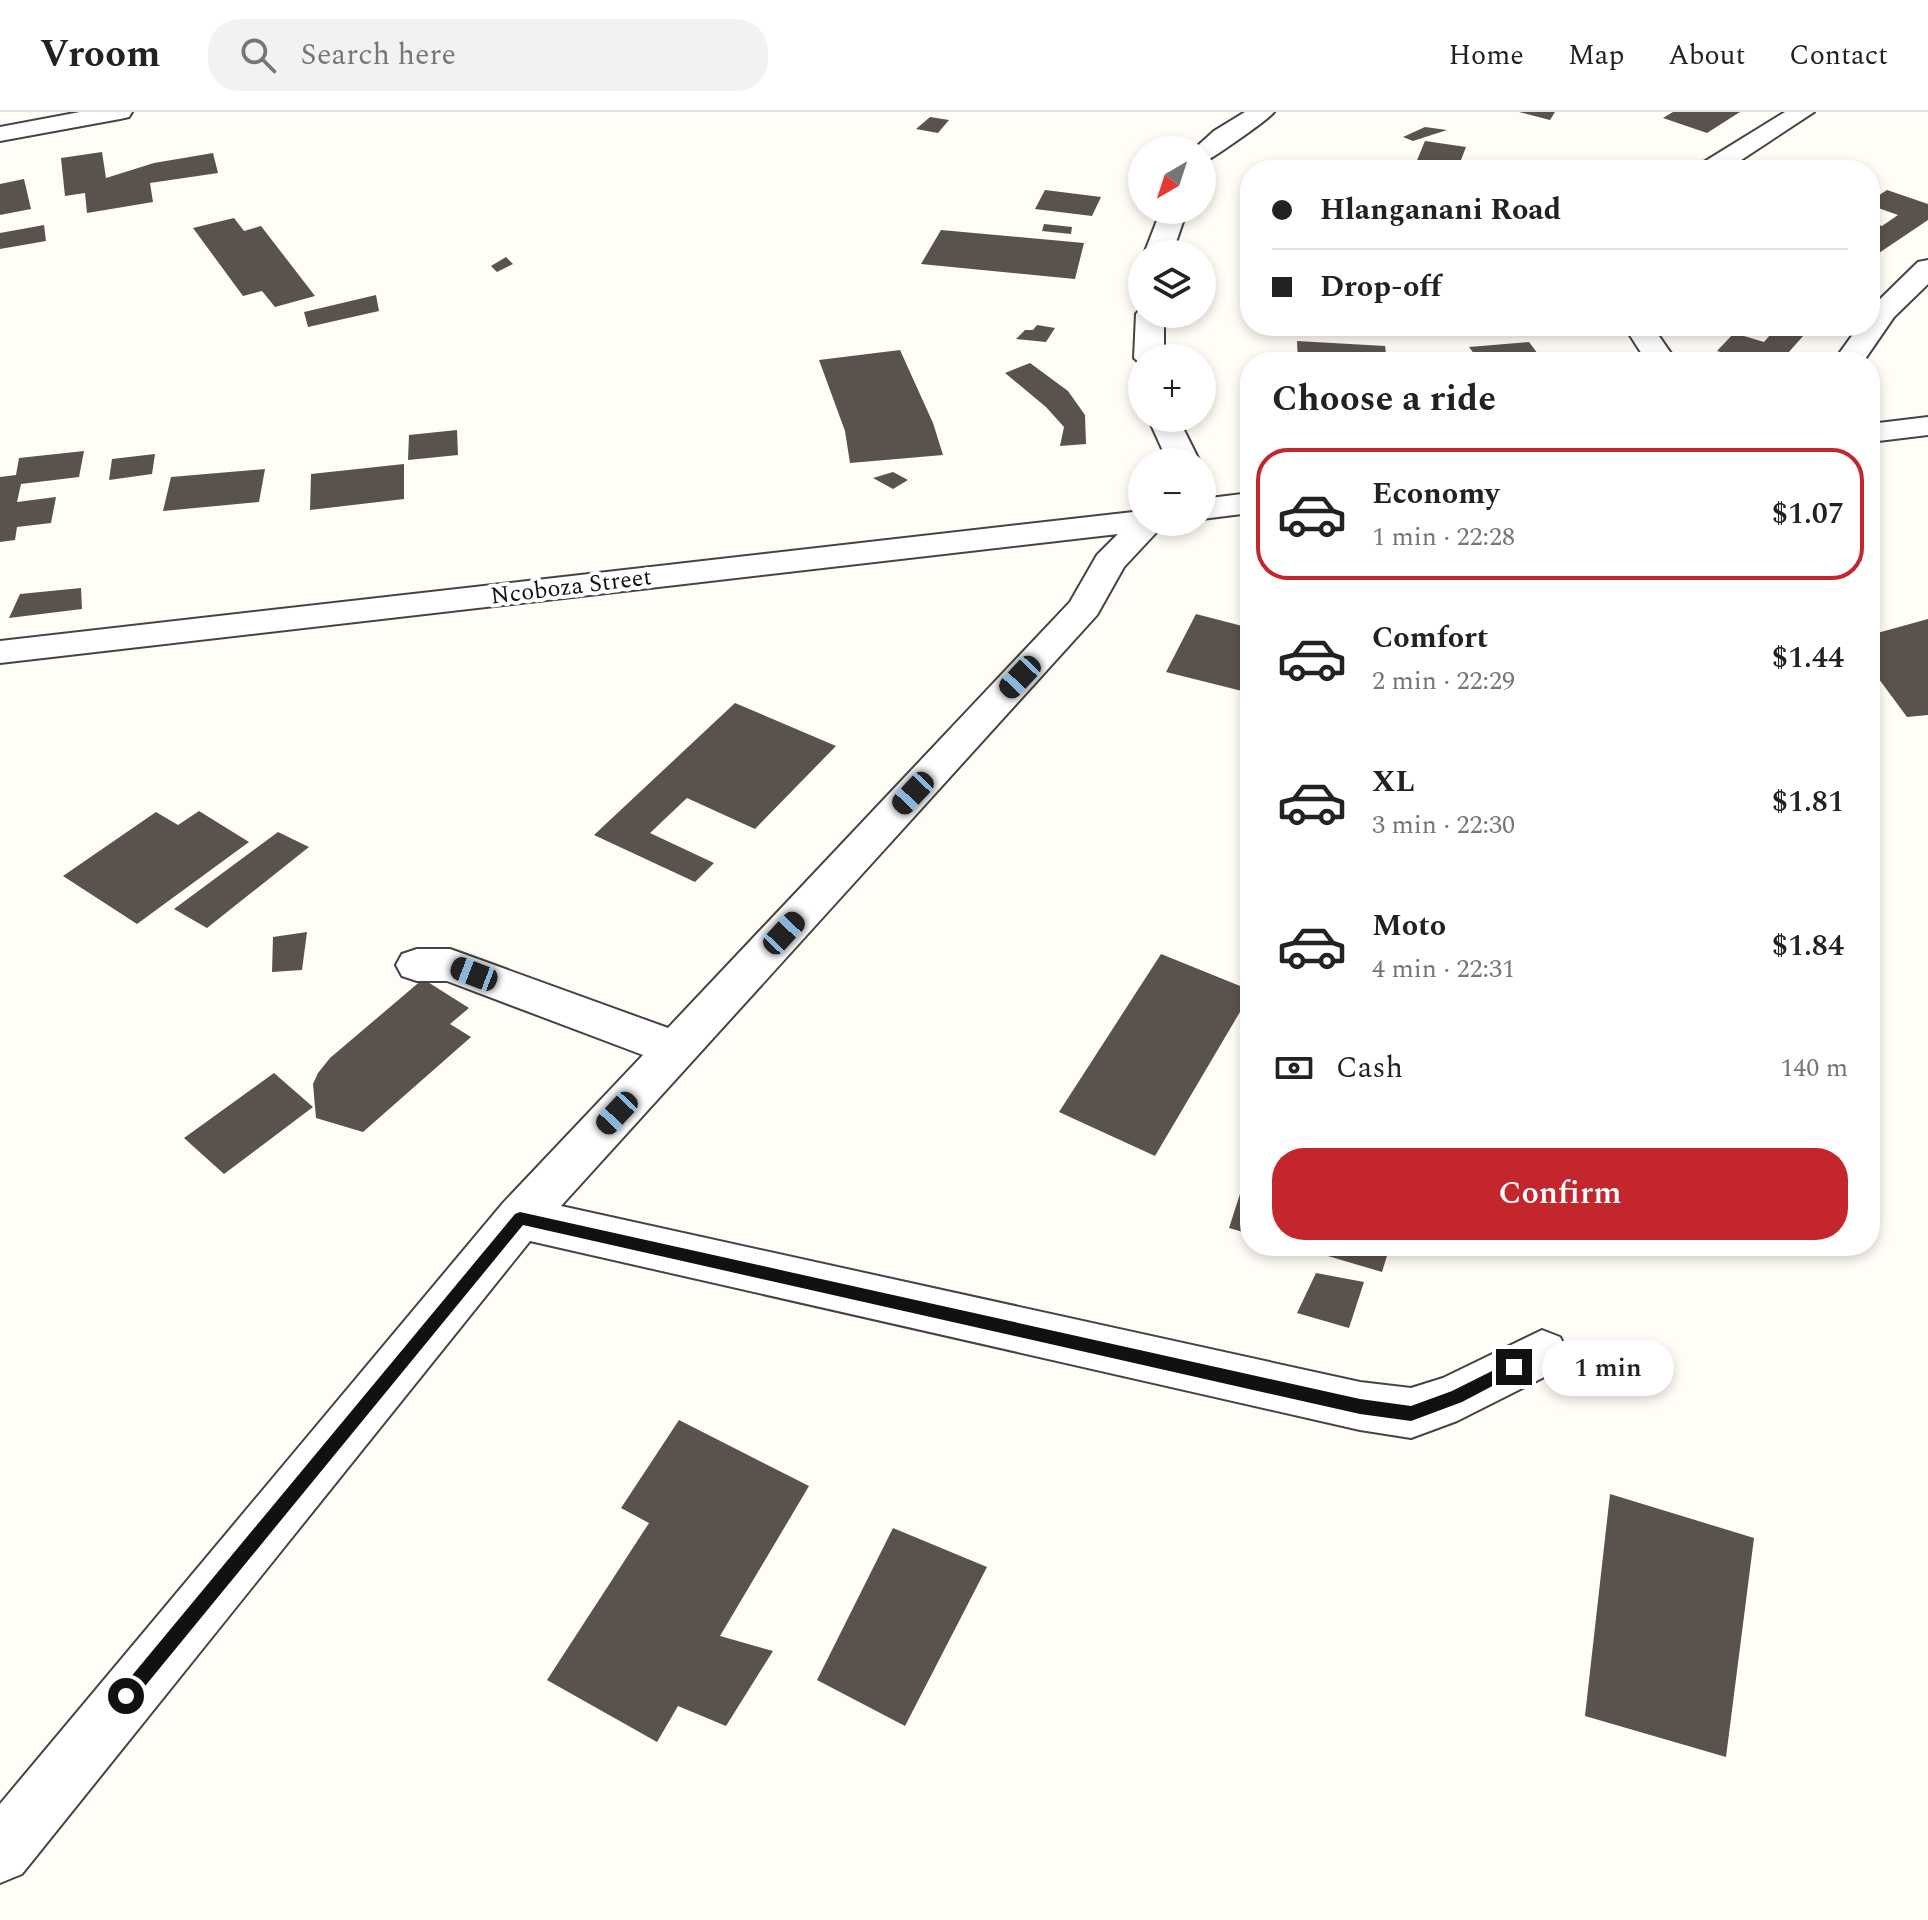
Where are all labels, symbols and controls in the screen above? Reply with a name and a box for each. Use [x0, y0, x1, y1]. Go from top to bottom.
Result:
search box [208, 19, 768, 91]
text: Vroom [40, 26, 160, 84]
text: Search here [300, 32, 456, 78]
icon: search [236, 33, 280, 77]
text: Home [1448, 34, 1524, 77]
text: Map [1568, 34, 1624, 77]
text: About [1668, 34, 1745, 77]
text: Contact [1789, 34, 1888, 77]
north arrow [1128, 136, 1216, 224]
map controls [1128, 136, 1216, 536]
text: Hlanganani Road [1320, 187, 1561, 233]
button: layers [1128, 240, 1216, 328]
text: Drop-off [1320, 264, 1441, 310]
button: + [1128, 344, 1216, 432]
text: Choose a ride [1272, 372, 1496, 427]
button: − [1128, 448, 1216, 536]
text: Economy [1372, 471, 1499, 517]
icon: car [1276, 478, 1348, 550]
text: $1.07 [1772, 491, 1844, 537]
text: 1 min · 22:28 [1372, 517, 1515, 557]
street label: Ncoboza Street [488, 559, 654, 615]
text: Comfort [1372, 615, 1488, 661]
icon: car [1276, 622, 1348, 694]
text: $1.44 [1772, 635, 1844, 681]
car [995, 651, 1045, 703]
text: 2 min · 22:29 [1372, 661, 1515, 701]
text: XL [1372, 759, 1415, 805]
icon: car [1276, 766, 1348, 838]
car [888, 767, 938, 819]
text: $1.81 [1772, 779, 1844, 825]
text: 3 min · 22:30 [1372, 805, 1515, 845]
text: Moto [1372, 903, 1446, 949]
car [759, 907, 809, 959]
icon: car [1276, 910, 1348, 982]
text: $1.84 [1772, 923, 1844, 969]
text: 4 min · 22:31 [1372, 949, 1515, 989]
car [447, 954, 501, 994]
text: Cash [1336, 1045, 1403, 1091]
icon: cash [1272, 1046, 1316, 1090]
text: 140 m [1780, 1048, 1848, 1088]
car [592, 1087, 642, 1139]
button: Confirm [1272, 1148, 1848, 1240]
callout: 1 min [1542, 1339, 1674, 1395]
text: 1 min [1574, 1348, 1642, 1388]
route end [1496, 1349, 1532, 1385]
route start [108, 1678, 144, 1714]

